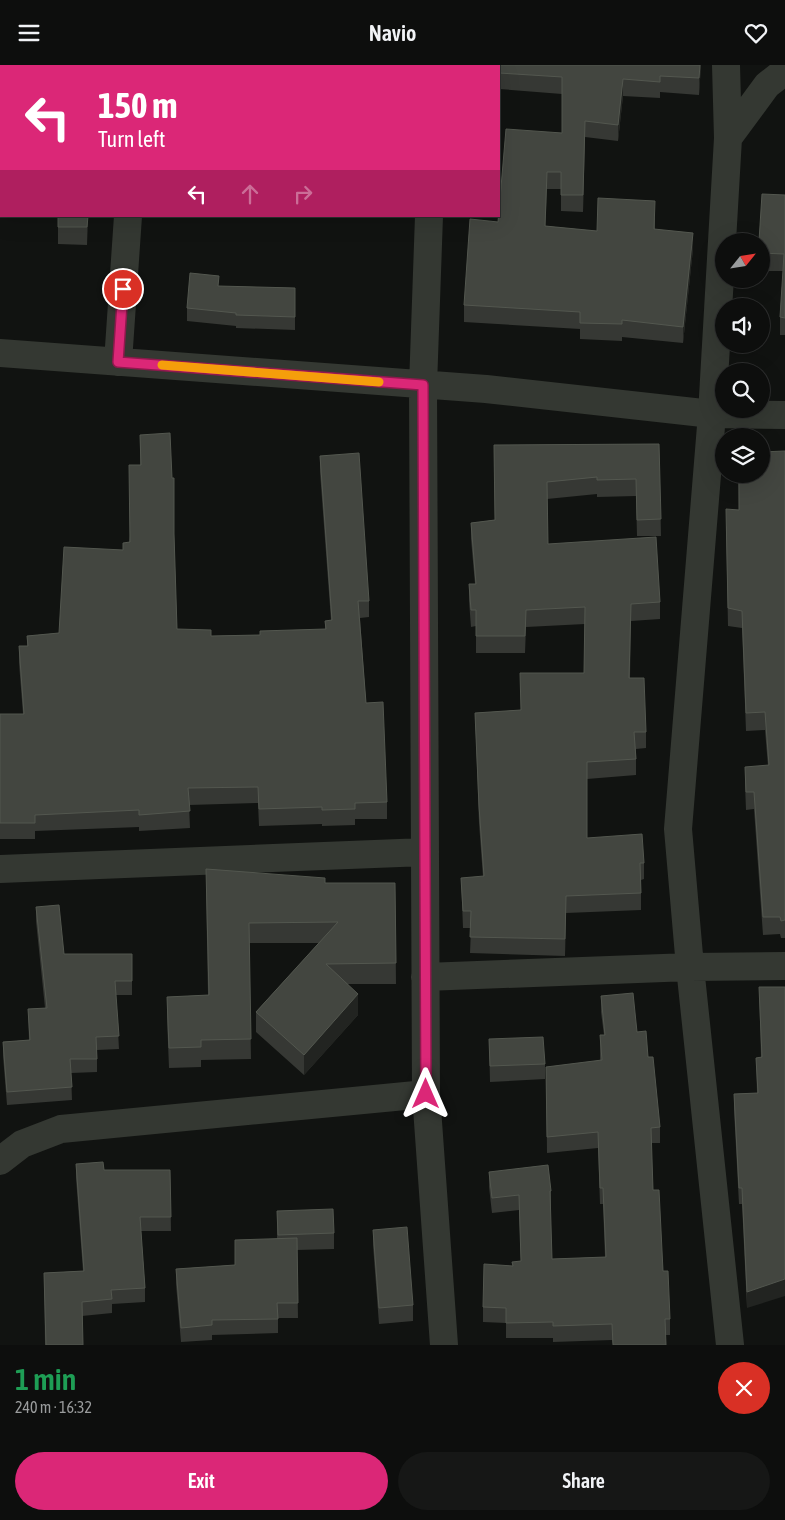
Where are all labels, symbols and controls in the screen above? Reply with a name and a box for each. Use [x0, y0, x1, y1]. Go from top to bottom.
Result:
icon: menu [15, 19, 43, 47]
icon: heart [742, 19, 770, 47]
text: Navio [369, 20, 416, 46]
icon: left [15, 85, 80, 150]
text: 150 m [98, 85, 177, 125]
text: Turn left [98, 126, 165, 152]
icon: left [183, 180, 211, 208]
icon: ahead [236, 180, 264, 208]
icon: right [289, 180, 317, 208]
north arrow [715, 233, 770, 287]
map controls [715, 233, 770, 483]
pin [102, 268, 144, 310]
icon: arrive [109, 275, 137, 303]
button: sound [715, 298, 770, 353]
button: search [715, 363, 770, 418]
button: layers [715, 428, 770, 483]
position arrow [399, 1067, 451, 1119]
text: 1 min [15, 1362, 76, 1396]
button: close [718, 1362, 770, 1414]
text: 240 m · 16:32 [15, 1398, 92, 1416]
button: Exit [15, 1452, 388, 1510]
button: Share [398, 1452, 770, 1510]

